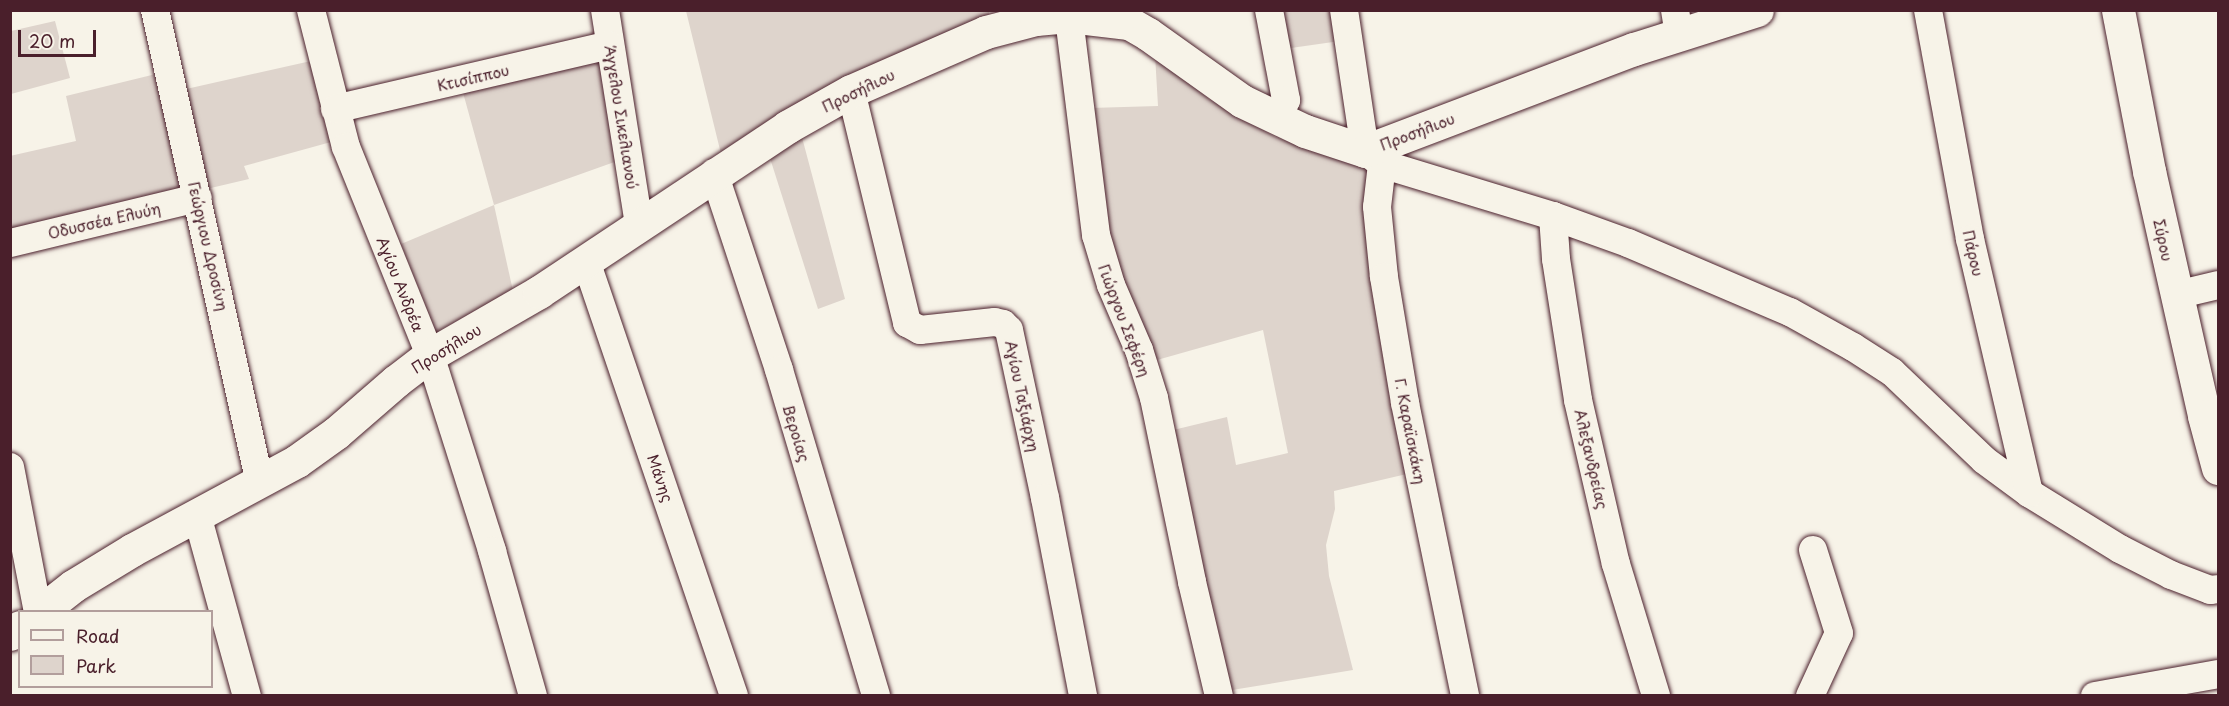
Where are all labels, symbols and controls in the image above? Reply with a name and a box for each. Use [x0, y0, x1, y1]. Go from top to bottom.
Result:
scale bar [21, 18, 99, 56]
text: 20 m [29, 27, 75, 54]
street label: Άγγελου Σικελιανού [602, 44, 642, 190]
street label: Κτισίππου [435, 60, 511, 94]
street label: Προσήλιου [819, 65, 897, 115]
street label: Προσήλιου [1377, 109, 1457, 153]
street label: Γεώργιου Δροσίνη [185, 180, 233, 312]
street label: Οδυσσέα Ελυύη [46, 198, 162, 242]
street label: Σύρου [2151, 217, 2177, 263]
street label: Πάρου [1960, 228, 1988, 278]
street label: Αγίου Ανδρέα [374, 234, 428, 334]
street label: Γιώργου Σεφέρη [1095, 262, 1155, 378]
street label: Προσήλιου [408, 320, 484, 376]
street label: Αγίου Ταξιάρχη [1002, 339, 1044, 453]
street label: Γ. Καραϊσκάκη [1392, 376, 1430, 486]
street label: Βεροίας [780, 402, 814, 464]
street label: Αλεξανδρείας [1572, 407, 1612, 511]
street label: Μάνης [644, 452, 678, 504]
legend [18, 610, 213, 688]
text: Road [76, 622, 120, 649]
text: Park [76, 652, 116, 679]

